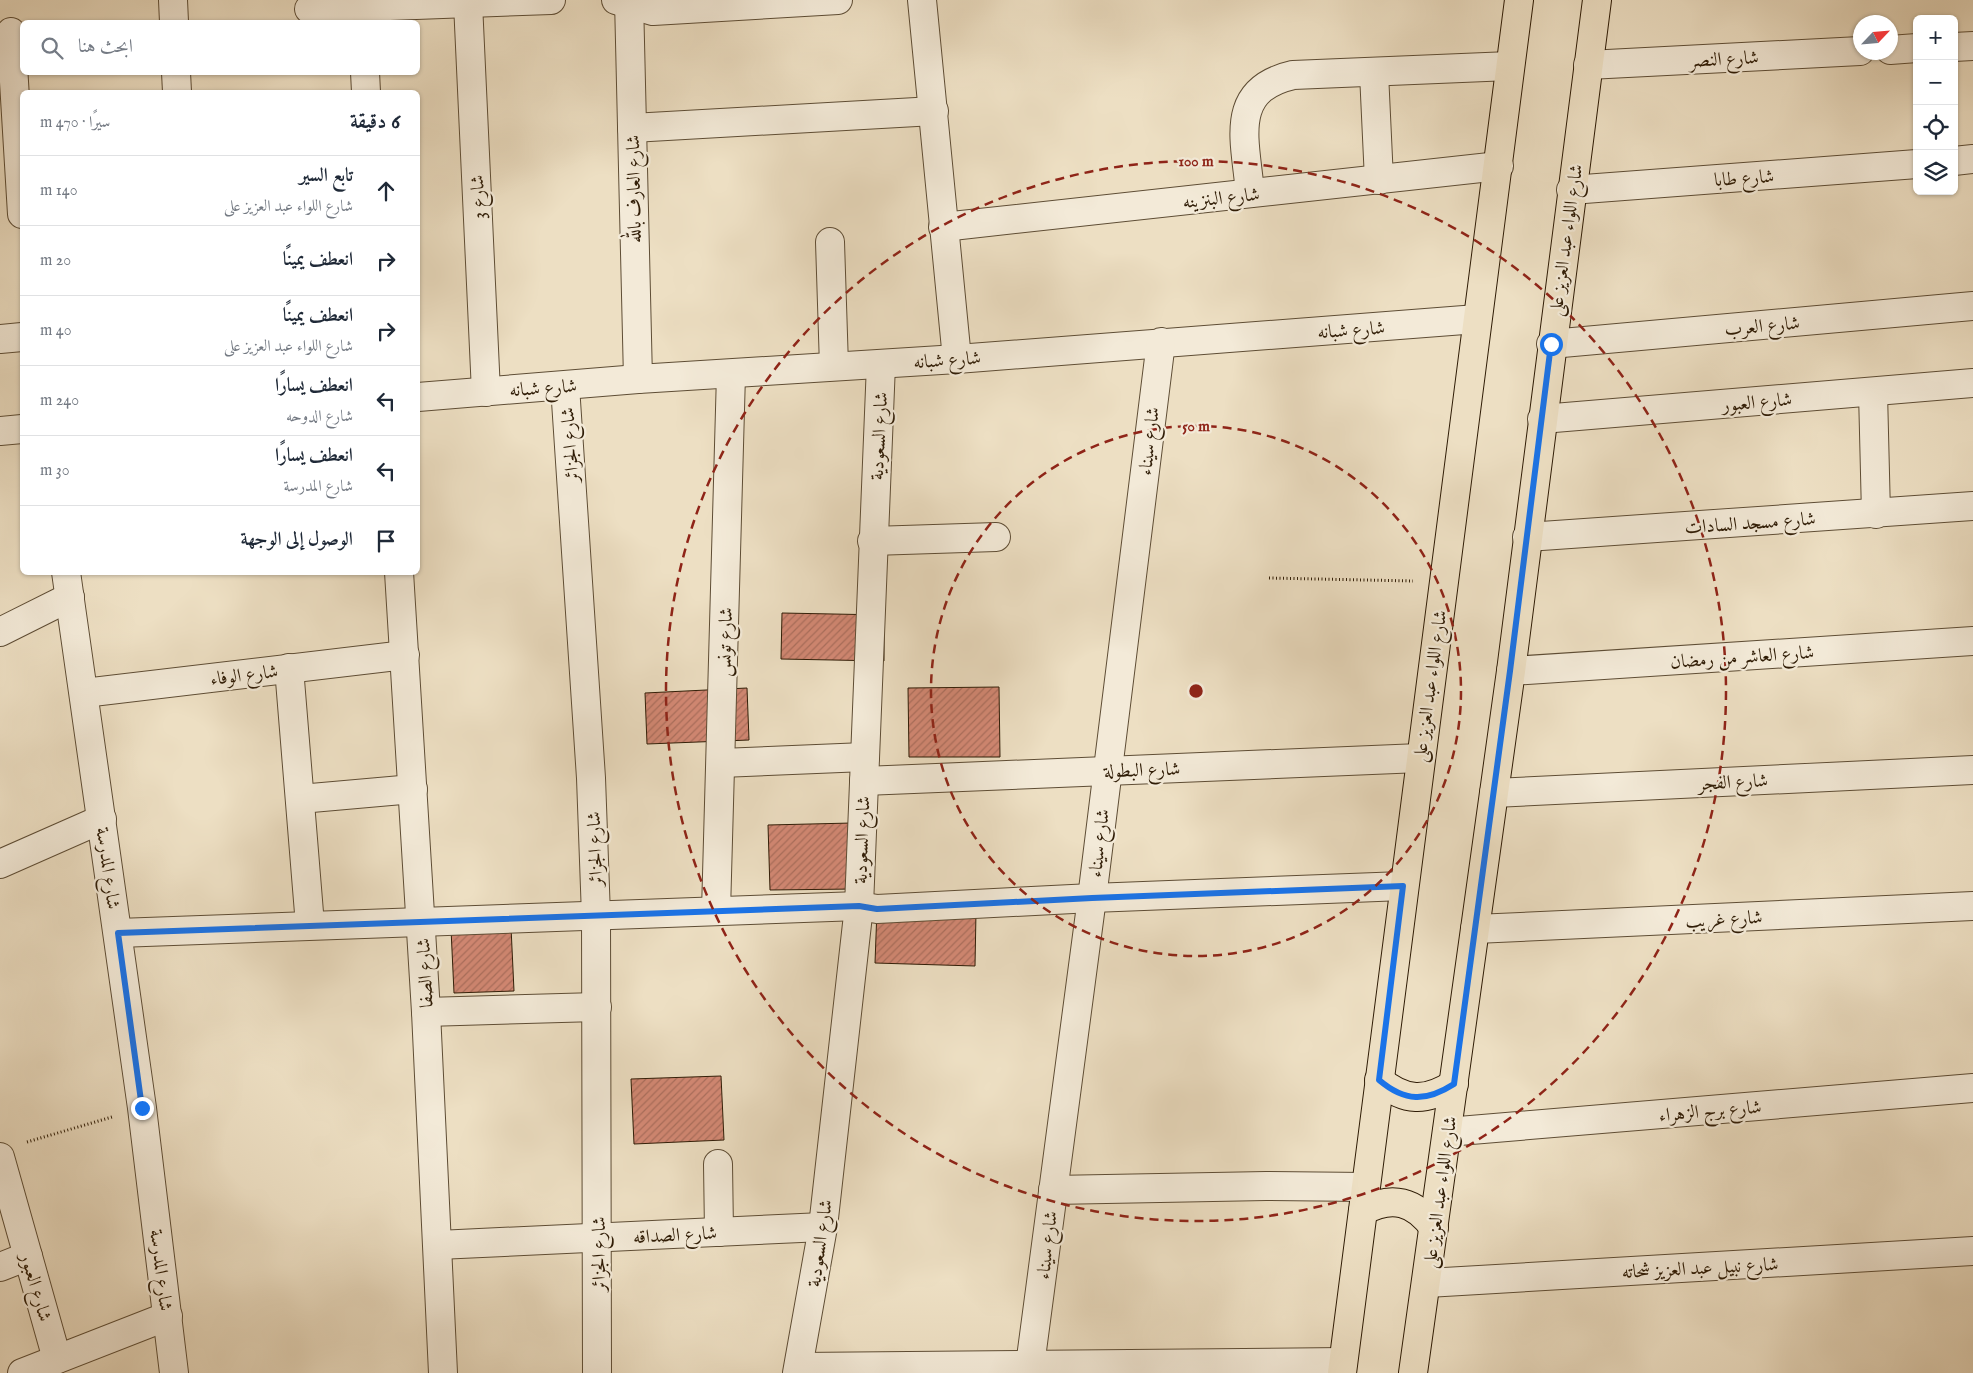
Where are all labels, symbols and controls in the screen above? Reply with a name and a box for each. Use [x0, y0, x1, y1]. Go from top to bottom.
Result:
north arrow [1853, 15, 1898, 60]
map controls [1913, 15, 1958, 195]
button: + [1913, 15, 1958, 60]
search box [20, 20, 420, 75]
icon: search [38, 34, 66, 62]
text: ابحث هنا [78, 35, 133, 59]
street label: شارع النصر [1687, 46, 1760, 76]
button: − [1913, 60, 1958, 105]
button: locate [1913, 105, 1958, 150]
text: 6 دقيقة [350, 109, 400, 136]
text: سيرًا · 470 m [40, 113, 110, 133]
street label: شارع العارف بالله [618, 135, 650, 243]
button: layers [1913, 150, 1958, 195]
text: 100 m [1178, 152, 1214, 171]
street label: شارع اللواء عبد العزيز على [1544, 163, 1592, 318]
text: تابع السير [299, 164, 353, 188]
street label: شارع طابا [1713, 165, 1775, 195]
street label: شارع 3 [466, 174, 494, 220]
icon: ahead [372, 177, 400, 205]
text: 140 m [40, 181, 78, 201]
street label: شارع البنزينه [1182, 183, 1261, 217]
text: شارع اللواء عبد العزيز على [224, 197, 353, 217]
icon: right [372, 247, 400, 275]
text: انعطف يمينًا [283, 248, 353, 272]
text: 20 m [40, 251, 71, 271]
text: انعطف يمينًا [283, 304, 353, 328]
street label: شارع العرب [1723, 312, 1801, 344]
icon: right [372, 317, 400, 345]
street label: شارع شبانه [1317, 317, 1386, 347]
text: 40 m [40, 321, 72, 341]
route start [1540, 333, 1563, 356]
text: شارع اللواء عبد العزيز على [224, 337, 353, 357]
street label: شارع شبانه [913, 347, 982, 377]
text: انعطف يسارًا [275, 374, 353, 398]
street label: شارع شبانه [509, 375, 578, 405]
icon: left [372, 387, 400, 415]
street label: شارع العبور [1719, 388, 1793, 420]
text: 240 m [40, 391, 79, 411]
street label: شارع السعودية [866, 391, 896, 481]
street label: شارع الجزائر [556, 406, 588, 485]
street label: شارع سيناء [1134, 406, 1168, 477]
text: شارع الدوحه [286, 407, 353, 427]
text: 50 m [1182, 417, 1210, 436]
text: انعطف يسارًا [275, 444, 353, 468]
icon: left [372, 457, 400, 485]
text: 30 m [40, 461, 70, 481]
text: شارع المدرسة [284, 477, 353, 497]
street label: شارع مسجد السادات [1684, 507, 1817, 543]
icon: arrive [372, 527, 400, 555]
text: الوصول إلى الوجهة [241, 528, 353, 552]
street label: شارع تونس [713, 607, 741, 677]
street label: شارع اللواء عبد العزيز على [1408, 609, 1456, 764]
street label: شارع العاشر من رمضان [1669, 641, 1815, 677]
street label: شارع الوفاء [209, 660, 280, 694]
centre of rings [1187, 682, 1205, 700]
street label: شارع البطولة [1102, 758, 1181, 786]
street label: شارع الفجر [1696, 769, 1769, 799]
street label: شارع السعودية [849, 796, 879, 885]
street label: شارع سيناء [1084, 808, 1118, 879]
street label: شارع الجزائر [583, 811, 611, 889]
street label: شارع المدرسة [87, 826, 125, 911]
street label: شارع غريب [1685, 906, 1763, 936]
street label: شارع الصفا [412, 937, 442, 1008]
street label: شارع برج الزهراء [1658, 1096, 1763, 1132]
route end [131, 1097, 154, 1120]
street label: شارع اللواء عبد العزيز على [1418, 1115, 1466, 1270]
street label: شارع السعودية [803, 1198, 841, 1289]
street label: شارع سيناء [1032, 1210, 1066, 1281]
street label: شارع الجزائر [588, 1216, 614, 1294]
street label: شارع الصداقه [632, 1222, 718, 1252]
street label: شارع المدرسة [141, 1228, 177, 1313]
street label: شارع العبور [11, 1249, 56, 1325]
street label: شارع نبيل عبد العزيز شحاته [1621, 1253, 1779, 1287]

